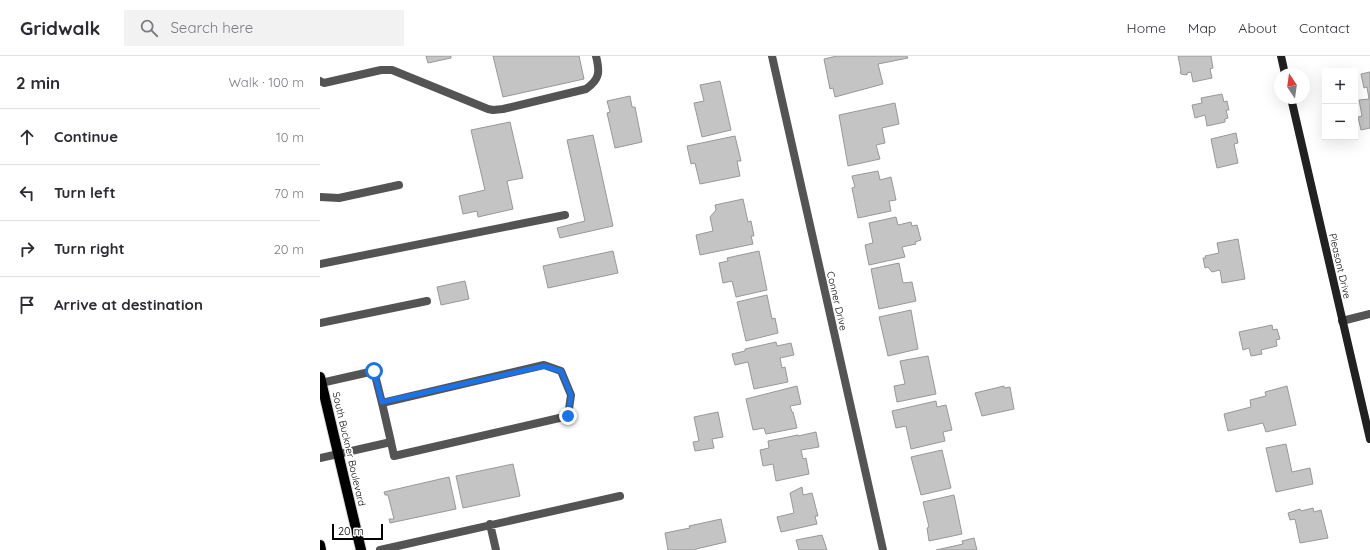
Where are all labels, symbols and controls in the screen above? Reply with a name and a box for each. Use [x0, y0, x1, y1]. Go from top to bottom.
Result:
search box [124, 10, 404, 46]
text: Gridwalk [20, 16, 100, 40]
icon: search [138, 17, 160, 39]
text: Search here [170, 18, 253, 37]
text: Home [1127, 19, 1166, 37]
text: Map [1188, 19, 1216, 37]
text: About [1238, 19, 1277, 37]
text: Contact [1299, 19, 1350, 37]
north arrow [1274, 68, 1310, 104]
map controls [1322, 68, 1358, 140]
button: + [1322, 68, 1358, 104]
text: 2 min [16, 72, 60, 93]
text: Walk · 100 m [228, 74, 304, 90]
button: − [1322, 104, 1358, 140]
icon: ahead [16, 126, 38, 148]
text: Continue [54, 127, 118, 146]
text: 10 m [276, 129, 304, 145]
icon: left [16, 182, 38, 204]
text: Turn left [54, 183, 116, 202]
text: 70 m [274, 185, 304, 201]
street label: Pleasant Drive [1326, 232, 1354, 300]
icon: right [16, 238, 38, 260]
text: Turn right [54, 239, 125, 258]
text: 20 m [274, 241, 304, 257]
street label: Conner Drive [824, 270, 850, 332]
icon: arrive [16, 294, 38, 316]
text: Arrive at destination [54, 295, 203, 314]
route start [365, 362, 383, 380]
street label: South Buckner Boulevard [330, 391, 368, 507]
route end [559, 407, 577, 425]
scale bar [332, 522, 383, 541]
text: 20 m [338, 524, 364, 538]

